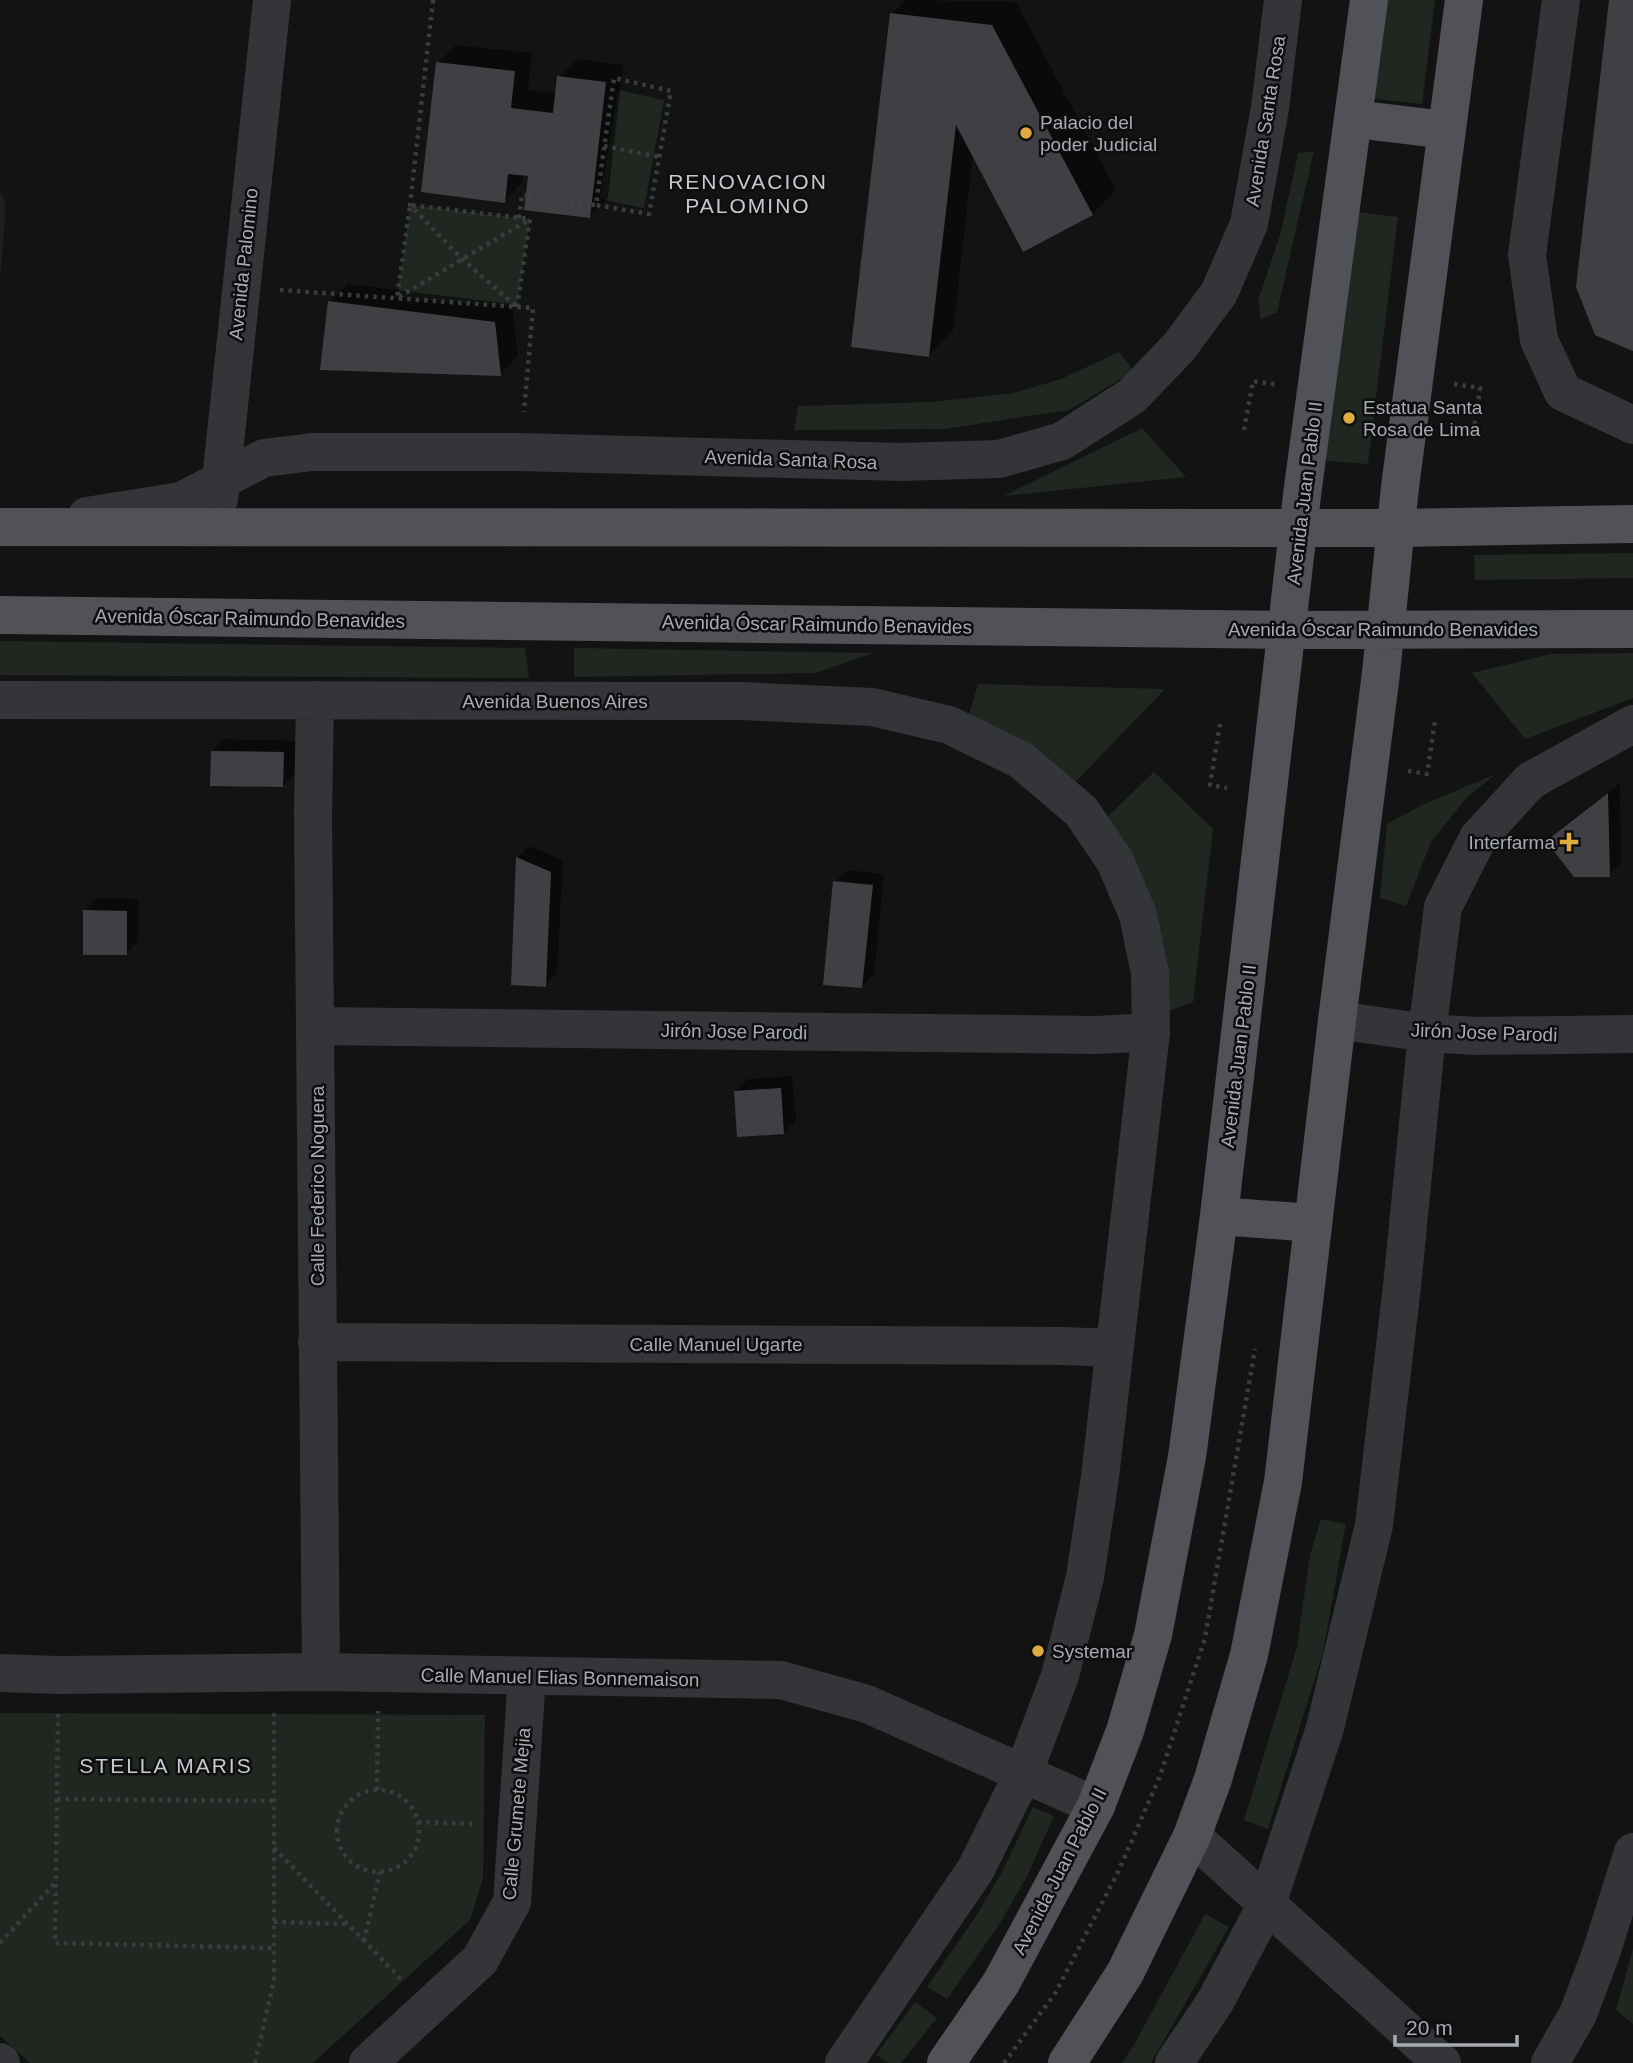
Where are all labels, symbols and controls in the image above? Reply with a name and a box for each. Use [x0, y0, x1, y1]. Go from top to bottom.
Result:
street label: Avenida Santa Rosa [1242, 34, 1289, 208]
place label: Palacio del poder Judicial [1040, 112, 1157, 155]
marker: Palacio del poder Judicial [1018, 125, 1034, 141]
district label: RENOVACION PALOMINO [668, 170, 828, 217]
street label: Avenida Palomino [225, 187, 262, 341]
place label: Estatua Santa Rosa de Lima [1363, 397, 1483, 440]
street label: Avenida Juan Pablo II [1283, 400, 1326, 586]
marker: Estatua Santa Rosa de Lima [1341, 410, 1357, 426]
street label: Avenida Santa Rosa [704, 446, 878, 473]
street label: Avenida Óscar Raimundo Benavides [95, 605, 405, 632]
street label: Avenida Óscar Raimundo Benavides [662, 611, 972, 638]
street label: Avenida Óscar Raimundo Benavides [1228, 619, 1538, 640]
street label: Avenida Buenos Aires [462, 691, 648, 712]
place label: Interfarma [1468, 832, 1555, 853]
marker: Interfarma [1561, 834, 1577, 850]
street label: Avenida Juan Pablo II [1217, 963, 1260, 1149]
street label: Jirón Jose Parodi [1410, 1019, 1558, 1046]
street label: Jirón Jose Parodi [660, 1020, 808, 1043]
street label: Calle Federico Noguera [307, 1085, 328, 1286]
street label: Calle Manuel Ugarte [629, 1334, 803, 1355]
place label: Systemar [1052, 1641, 1133, 1662]
marker: Systemar [1030, 1643, 1046, 1659]
street label: Calle Manuel Elias Bonnemaison [420, 1665, 700, 1690]
street label: Calle Grumete Mejia [498, 1726, 535, 1901]
district label: STELLA MARIS [79, 1754, 253, 1777]
street label: Avenida Juan Pablo II [1008, 1784, 1111, 1958]
scale bar [1395, 2004, 1518, 2048]
text: 20 m [1406, 2016, 1453, 2039]

